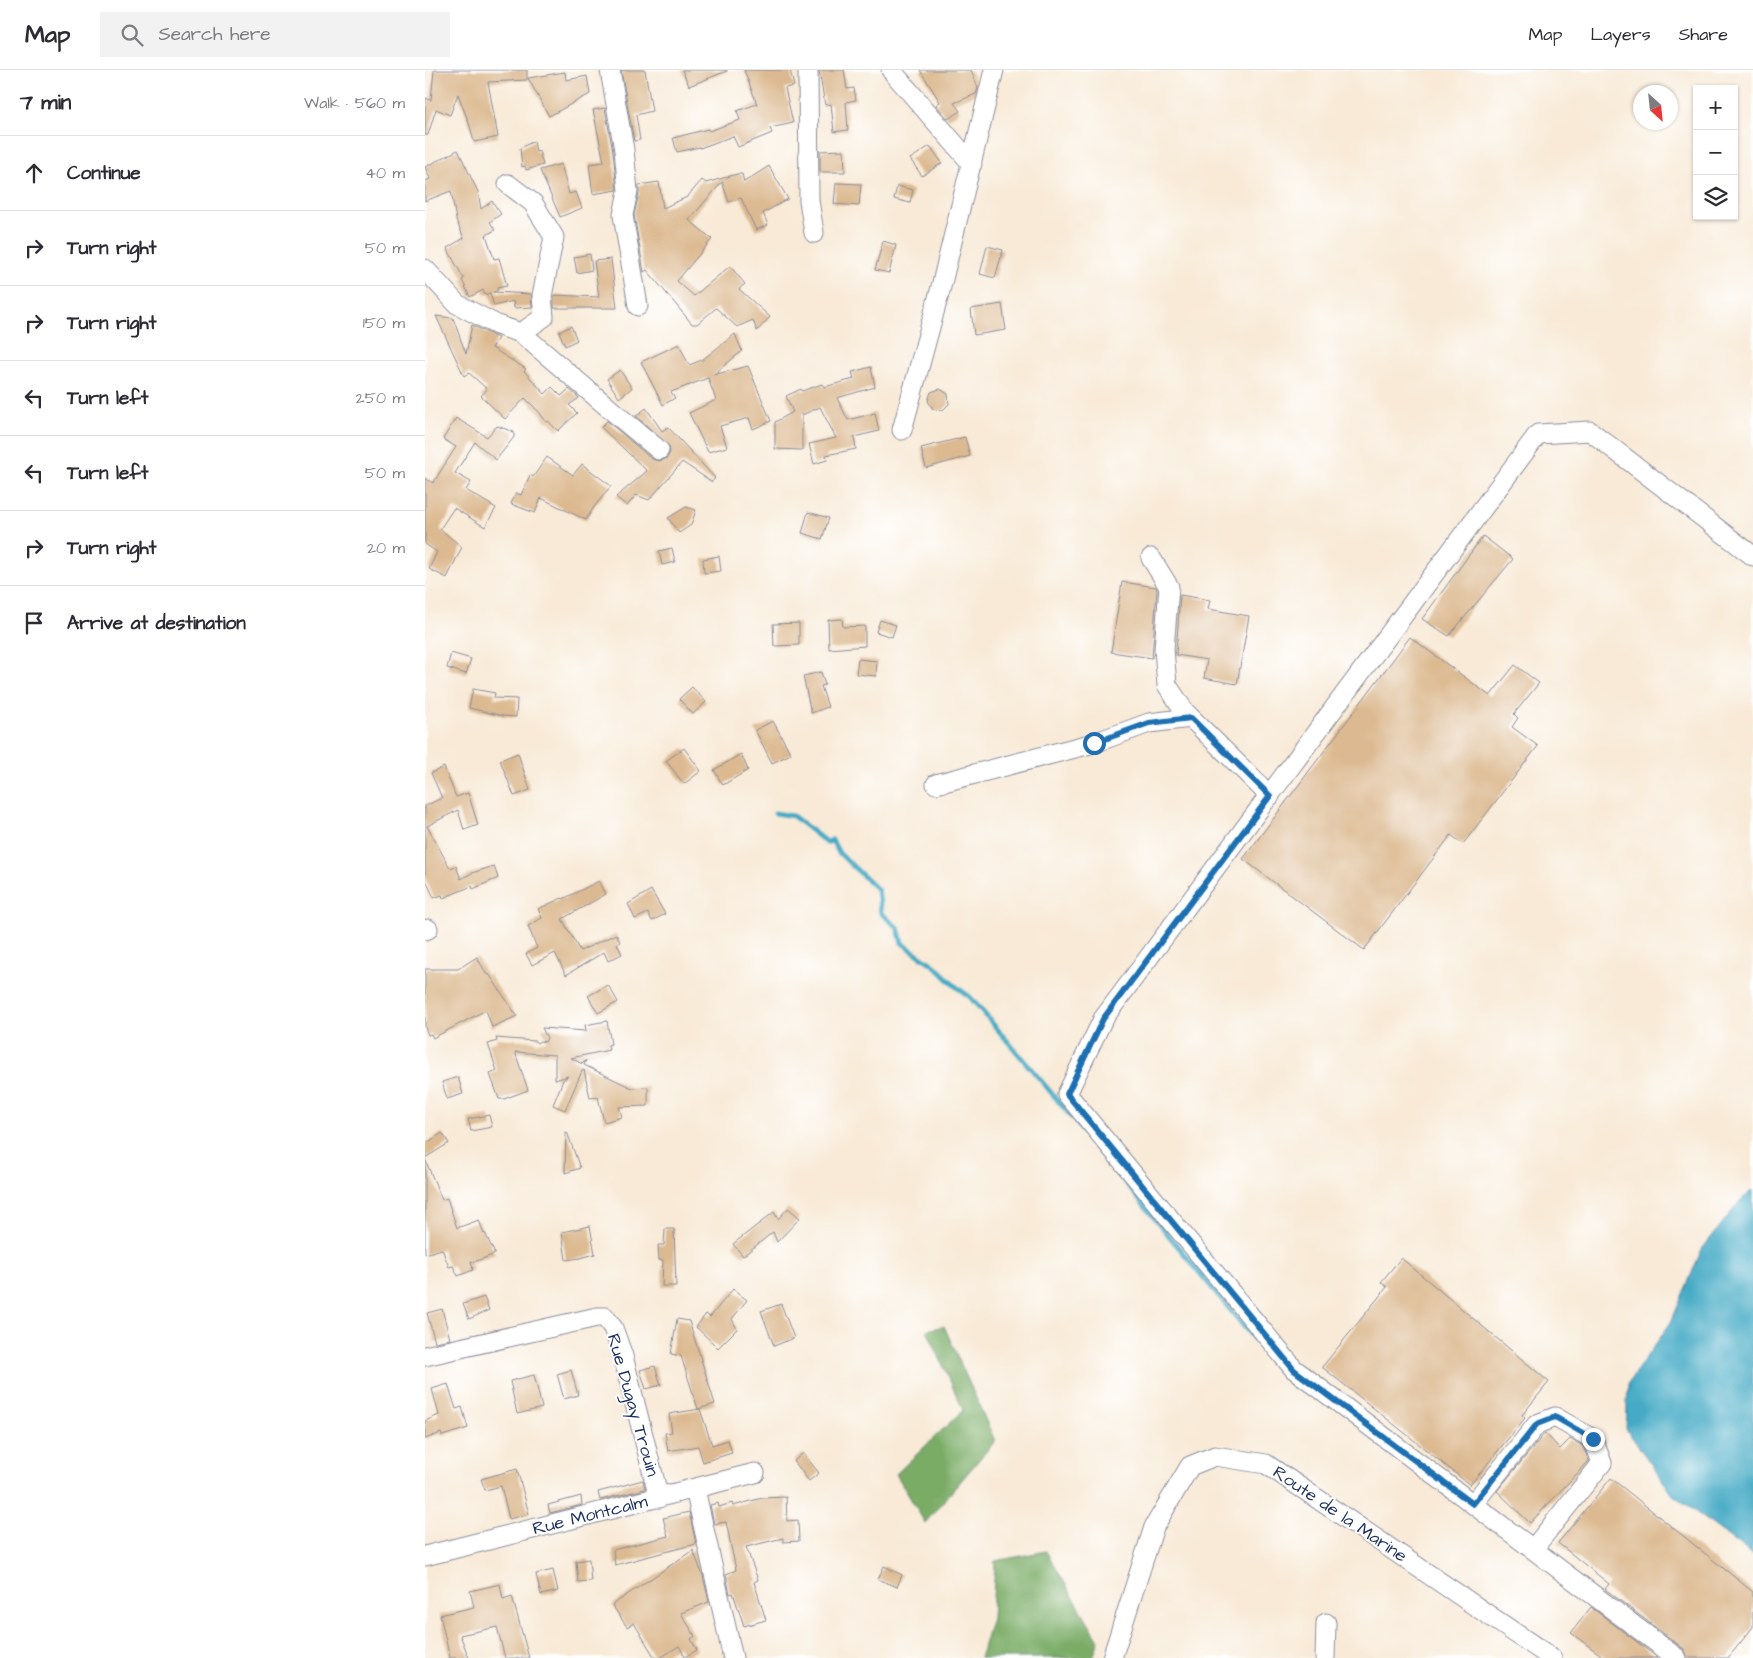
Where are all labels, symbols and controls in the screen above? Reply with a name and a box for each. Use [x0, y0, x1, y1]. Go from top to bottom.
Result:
search box [100, 12, 450, 57]
text: Map [25, 18, 70, 52]
icon: search [118, 21, 146, 49]
text: Search here [158, 21, 271, 48]
text: Map [1528, 22, 1562, 47]
text: Layers [1590, 22, 1651, 47]
text: Share [1679, 22, 1728, 47]
north arrow [1633, 85, 1678, 130]
map controls [1693, 85, 1738, 220]
button: + [1693, 85, 1738, 130]
text: 7 min [20, 88, 71, 117]
text: Walk · 560 m [304, 92, 405, 114]
button: − [1693, 130, 1738, 175]
icon: ahead [20, 159, 48, 187]
text: Continue [67, 160, 141, 187]
text: 40 m [365, 162, 405, 184]
button: layers [1693, 175, 1738, 220]
icon: right [20, 234, 48, 262]
text: Turn right [67, 235, 156, 262]
text: 50 m [365, 237, 405, 259]
icon: right [20, 309, 48, 337]
text: Turn right [67, 310, 156, 337]
text: 150 m [363, 312, 405, 334]
icon: left [20, 384, 48, 412]
text: Turn left [67, 385, 148, 412]
text: 250 m [356, 387, 405, 409]
icon: left [20, 459, 48, 487]
text: Turn left [67, 460, 148, 487]
text: 50 m [365, 462, 405, 484]
icon: right [20, 534, 48, 562]
text: Turn right [67, 535, 156, 562]
text: 20 m [367, 537, 405, 559]
icon: arrive [20, 609, 48, 637]
text: Arrive at destination [67, 610, 246, 637]
route start [1083, 732, 1106, 755]
street label: Rue Dugay Trouin [600, 1331, 665, 1480]
route end [1582, 1428, 1605, 1451]
street label: Route de la Marine [1268, 1460, 1412, 1568]
street label: Rue Montcalm [530, 1489, 650, 1541]

